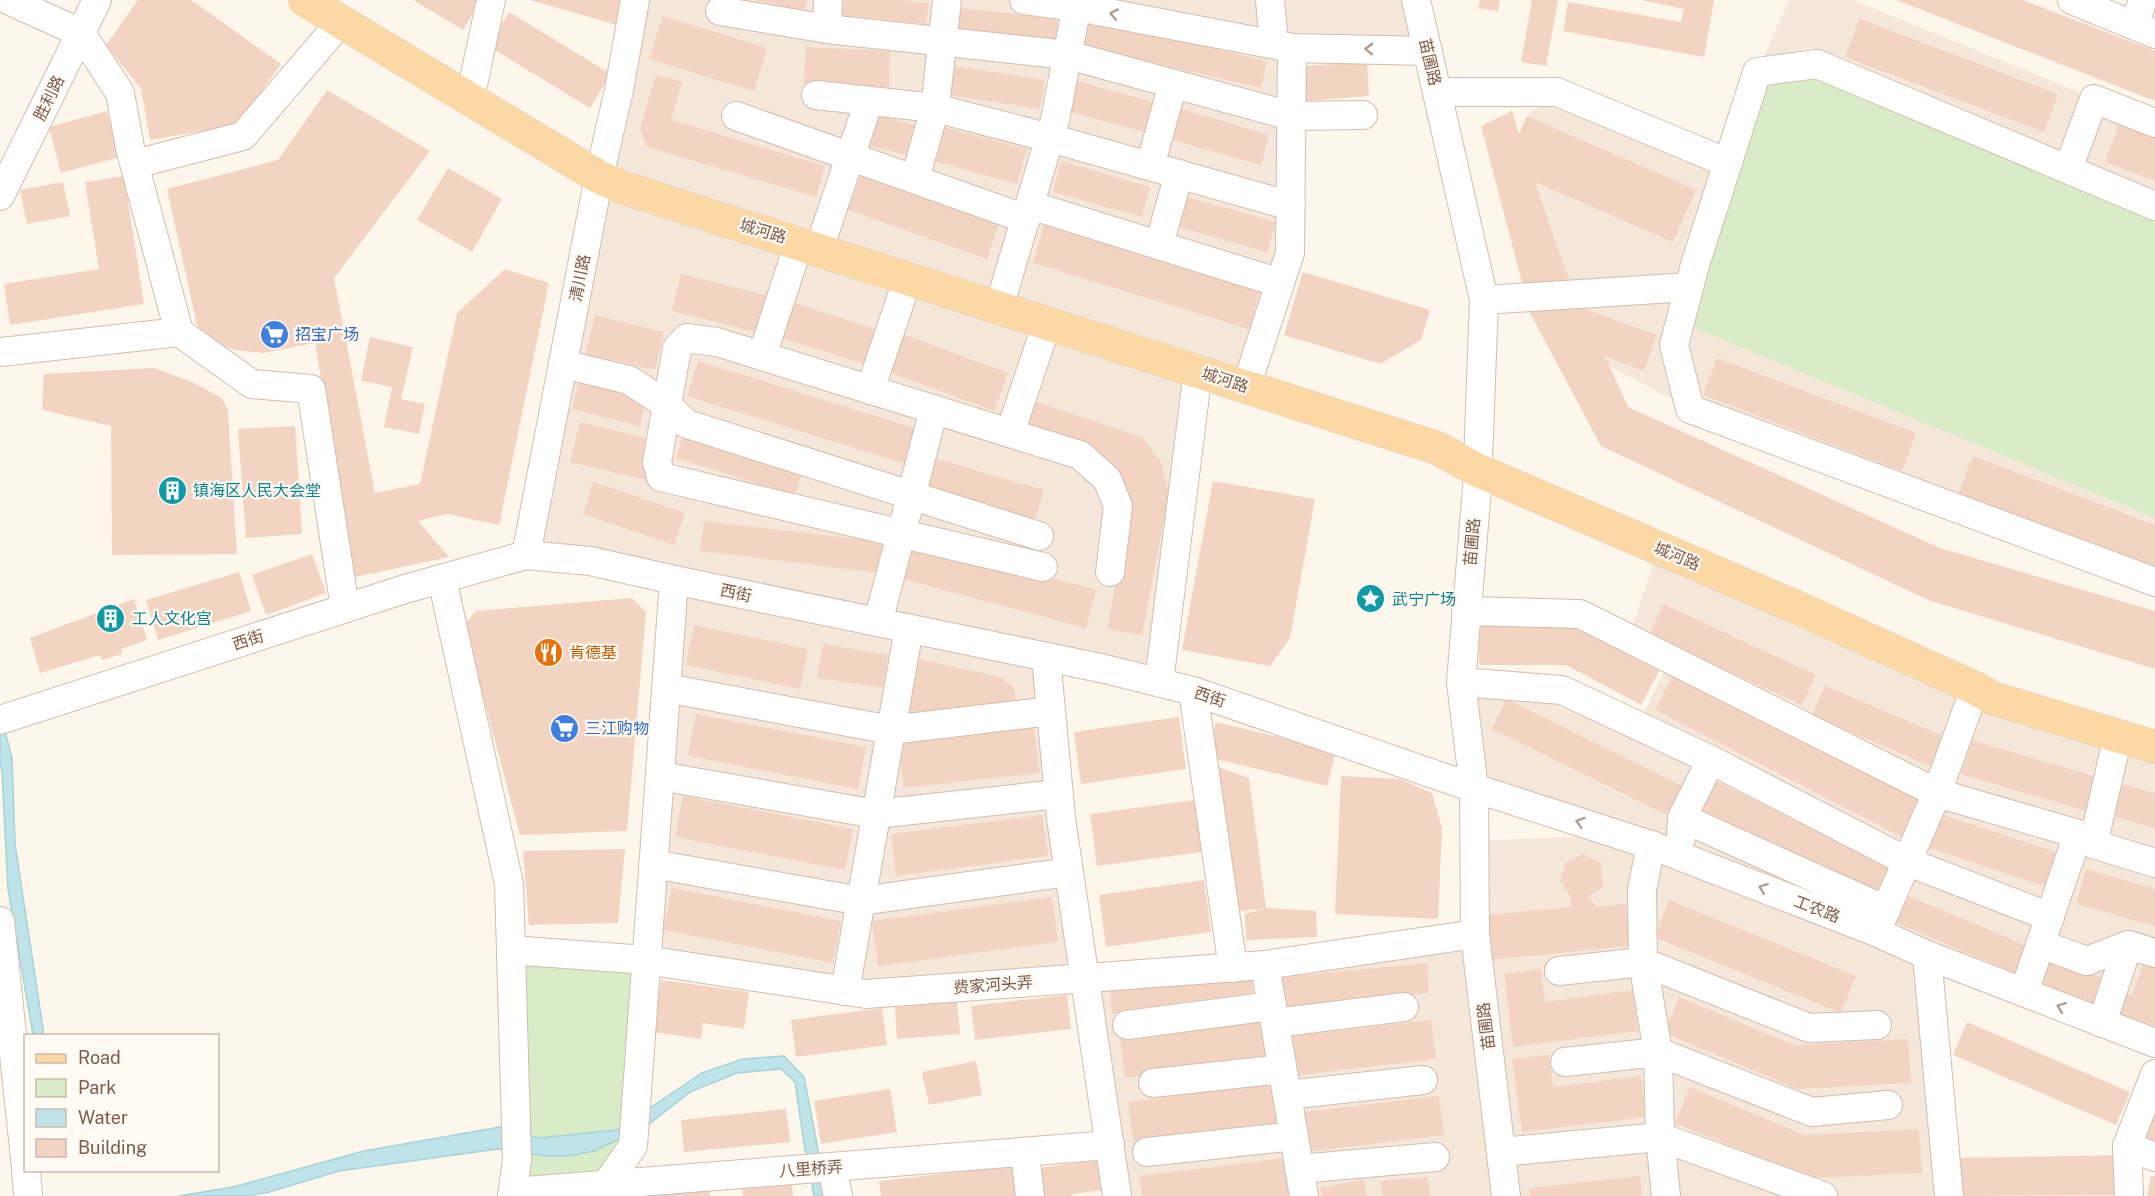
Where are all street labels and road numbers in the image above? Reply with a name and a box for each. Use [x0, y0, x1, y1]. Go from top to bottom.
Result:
street label: 苗圃路 [1415, 36, 1445, 88]
street label: 胜利路 [30, 72, 68, 124]
street label: 城河路 [737, 215, 789, 247]
street label: 清川路 [566, 253, 594, 303]
street label: 城河路 [1199, 364, 1251, 396]
street label: 苗圃路 [1460, 517, 1484, 567]
street label: 城河路 [1651, 538, 1703, 574]
street label: 西街 [718, 580, 754, 606]
street label: 西街 [230, 626, 266, 654]
street label: 西街 [1192, 683, 1228, 711]
street label: 工农路 [1791, 892, 1843, 926]
street label: 费家河头弄 [952, 973, 1034, 997]
street label: 苗圃路 [1474, 1001, 1498, 1051]
street label: 八里桥弄 [778, 1157, 844, 1181]

